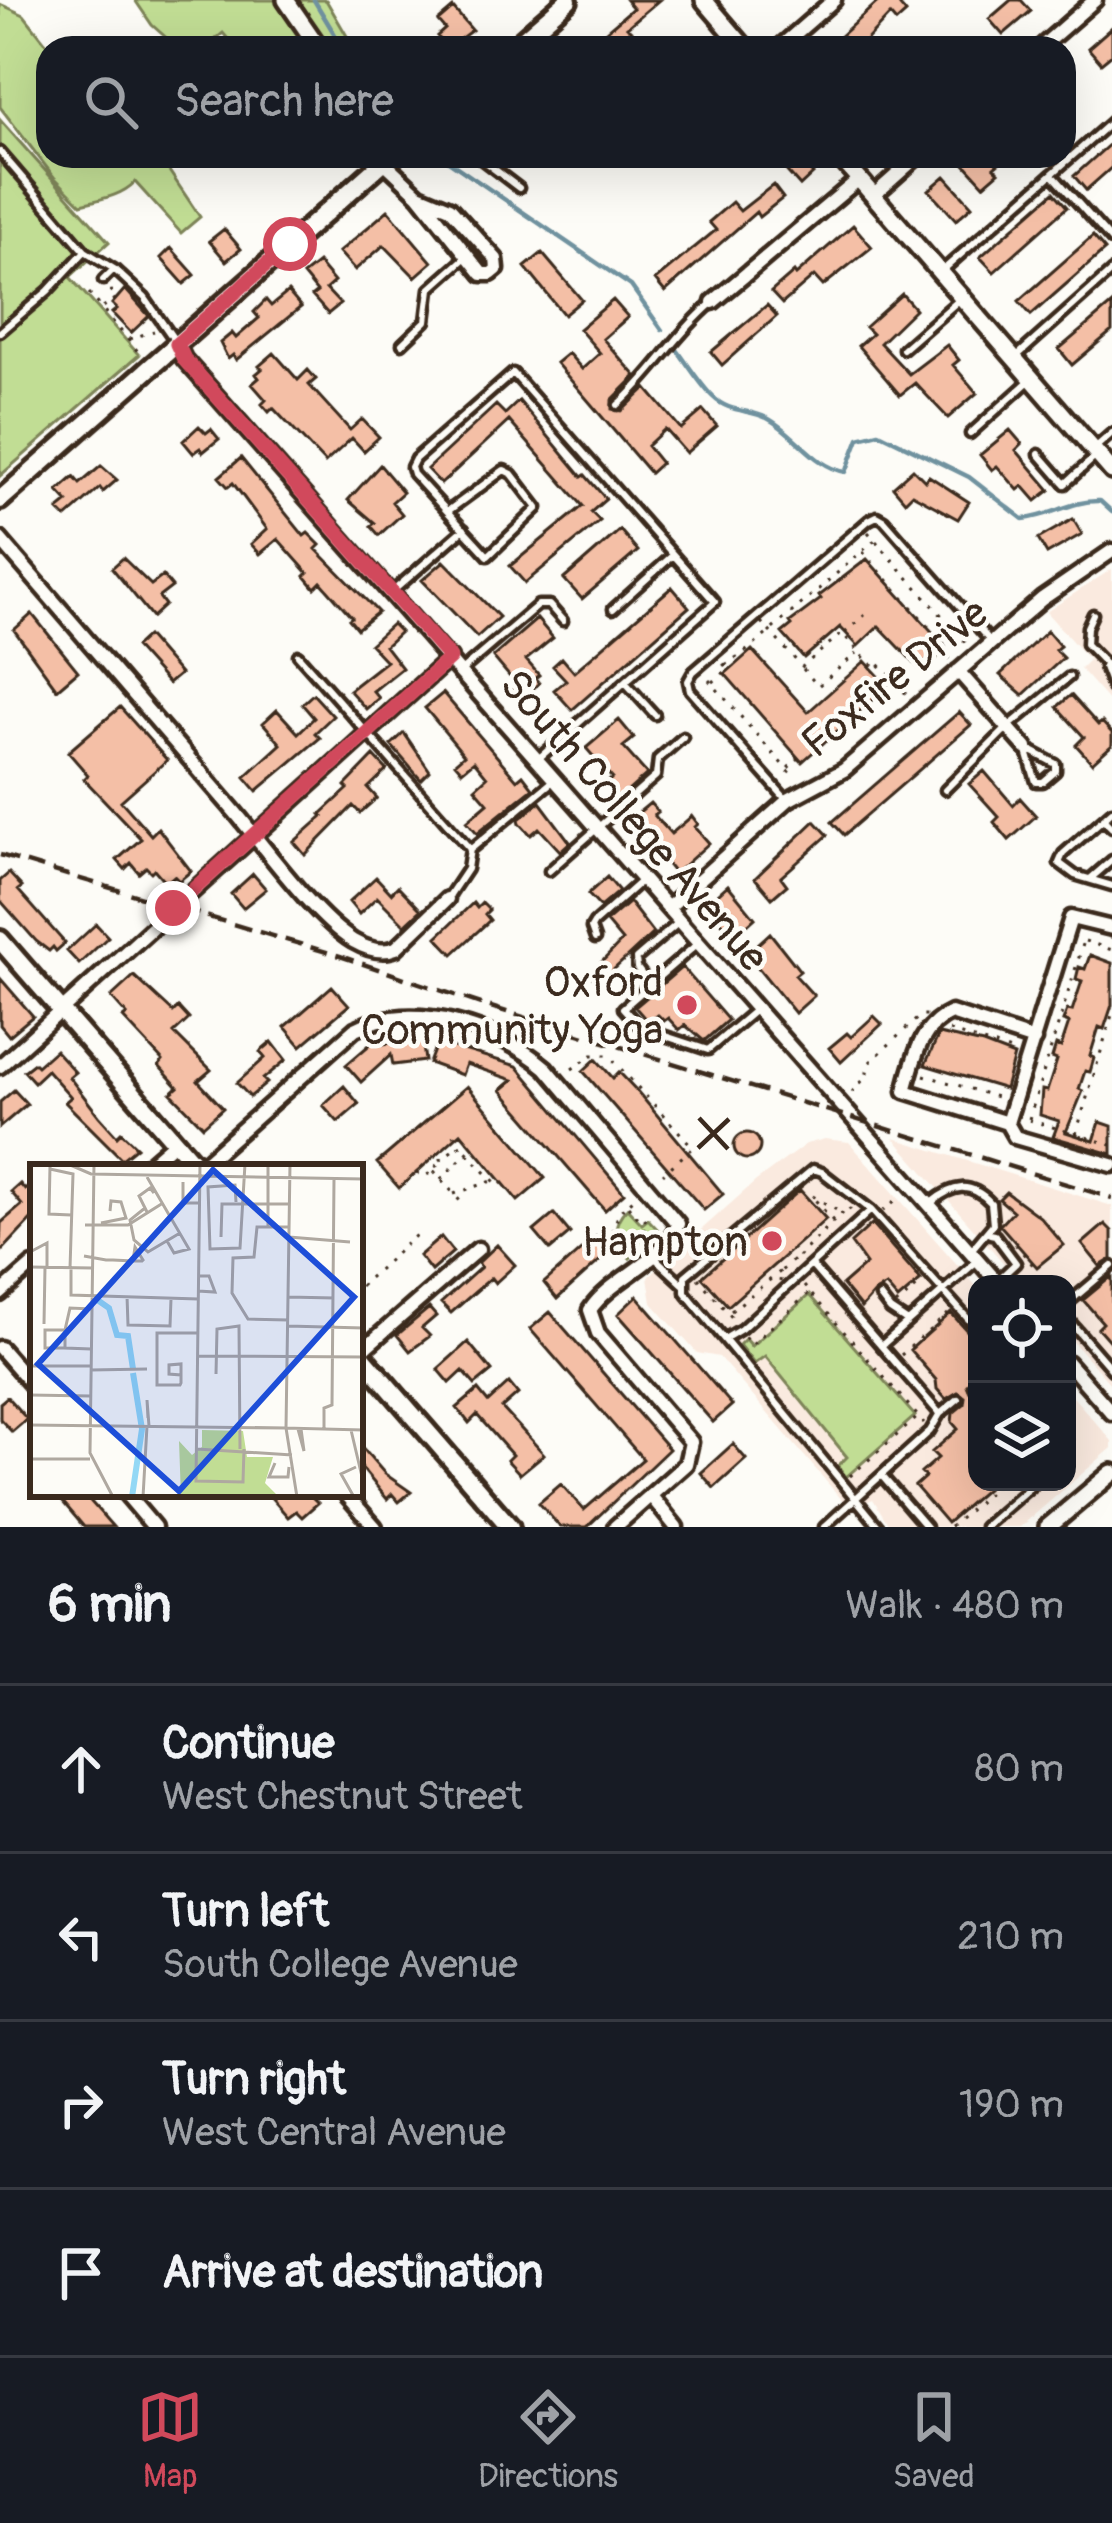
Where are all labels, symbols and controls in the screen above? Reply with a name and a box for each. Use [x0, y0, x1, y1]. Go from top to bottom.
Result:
search box [36, 36, 1076, 168]
icon: search [78, 69, 144, 135]
text: Search here [174, 74, 394, 130]
route start [263, 217, 317, 271]
street label: Foxfire Drive [792, 588, 999, 769]
street label: South College Avenue [488, 660, 779, 983]
route end [146, 881, 200, 935]
place label: Oxford Community Yoga [361, 957, 663, 1057]
marker: Oxford Community Yoga [674, 992, 700, 1018]
inset map [30, 1164, 363, 1497]
place label: Hampton [582, 1217, 748, 1269]
marker: Hampton [759, 1228, 785, 1254]
map controls [968, 1275, 1076, 1491]
button: locate [968, 1275, 1076, 1383]
button: layers [968, 1383, 1076, 1491]
text: 6 min [48, 1573, 171, 1637]
text: Walk · 480 m [845, 1581, 1064, 1630]
text: Continue [162, 1716, 335, 1772]
icon: ahead [48, 1736, 114, 1802]
text: 80 m [975, 1744, 1064, 1793]
text: West Chestnut Street [162, 1772, 523, 1821]
text: Turn left [162, 1884, 329, 1940]
icon: left [48, 1904, 114, 1970]
text: 210 m [957, 1912, 1064, 1961]
text: South College Avenue [162, 1940, 518, 1989]
text: Turn right [162, 2052, 346, 2108]
icon: right [48, 2072, 114, 2138]
text: 190 m [959, 2080, 1064, 2129]
text: West Central Avenue [162, 2108, 506, 2157]
icon: arrive [48, 2240, 114, 2306]
text: Arrive at destination [162, 2245, 543, 2301]
tab: Map [137, 2384, 203, 2497]
tab: Directions [478, 2384, 618, 2497]
tab: Saved [893, 2384, 975, 2497]

